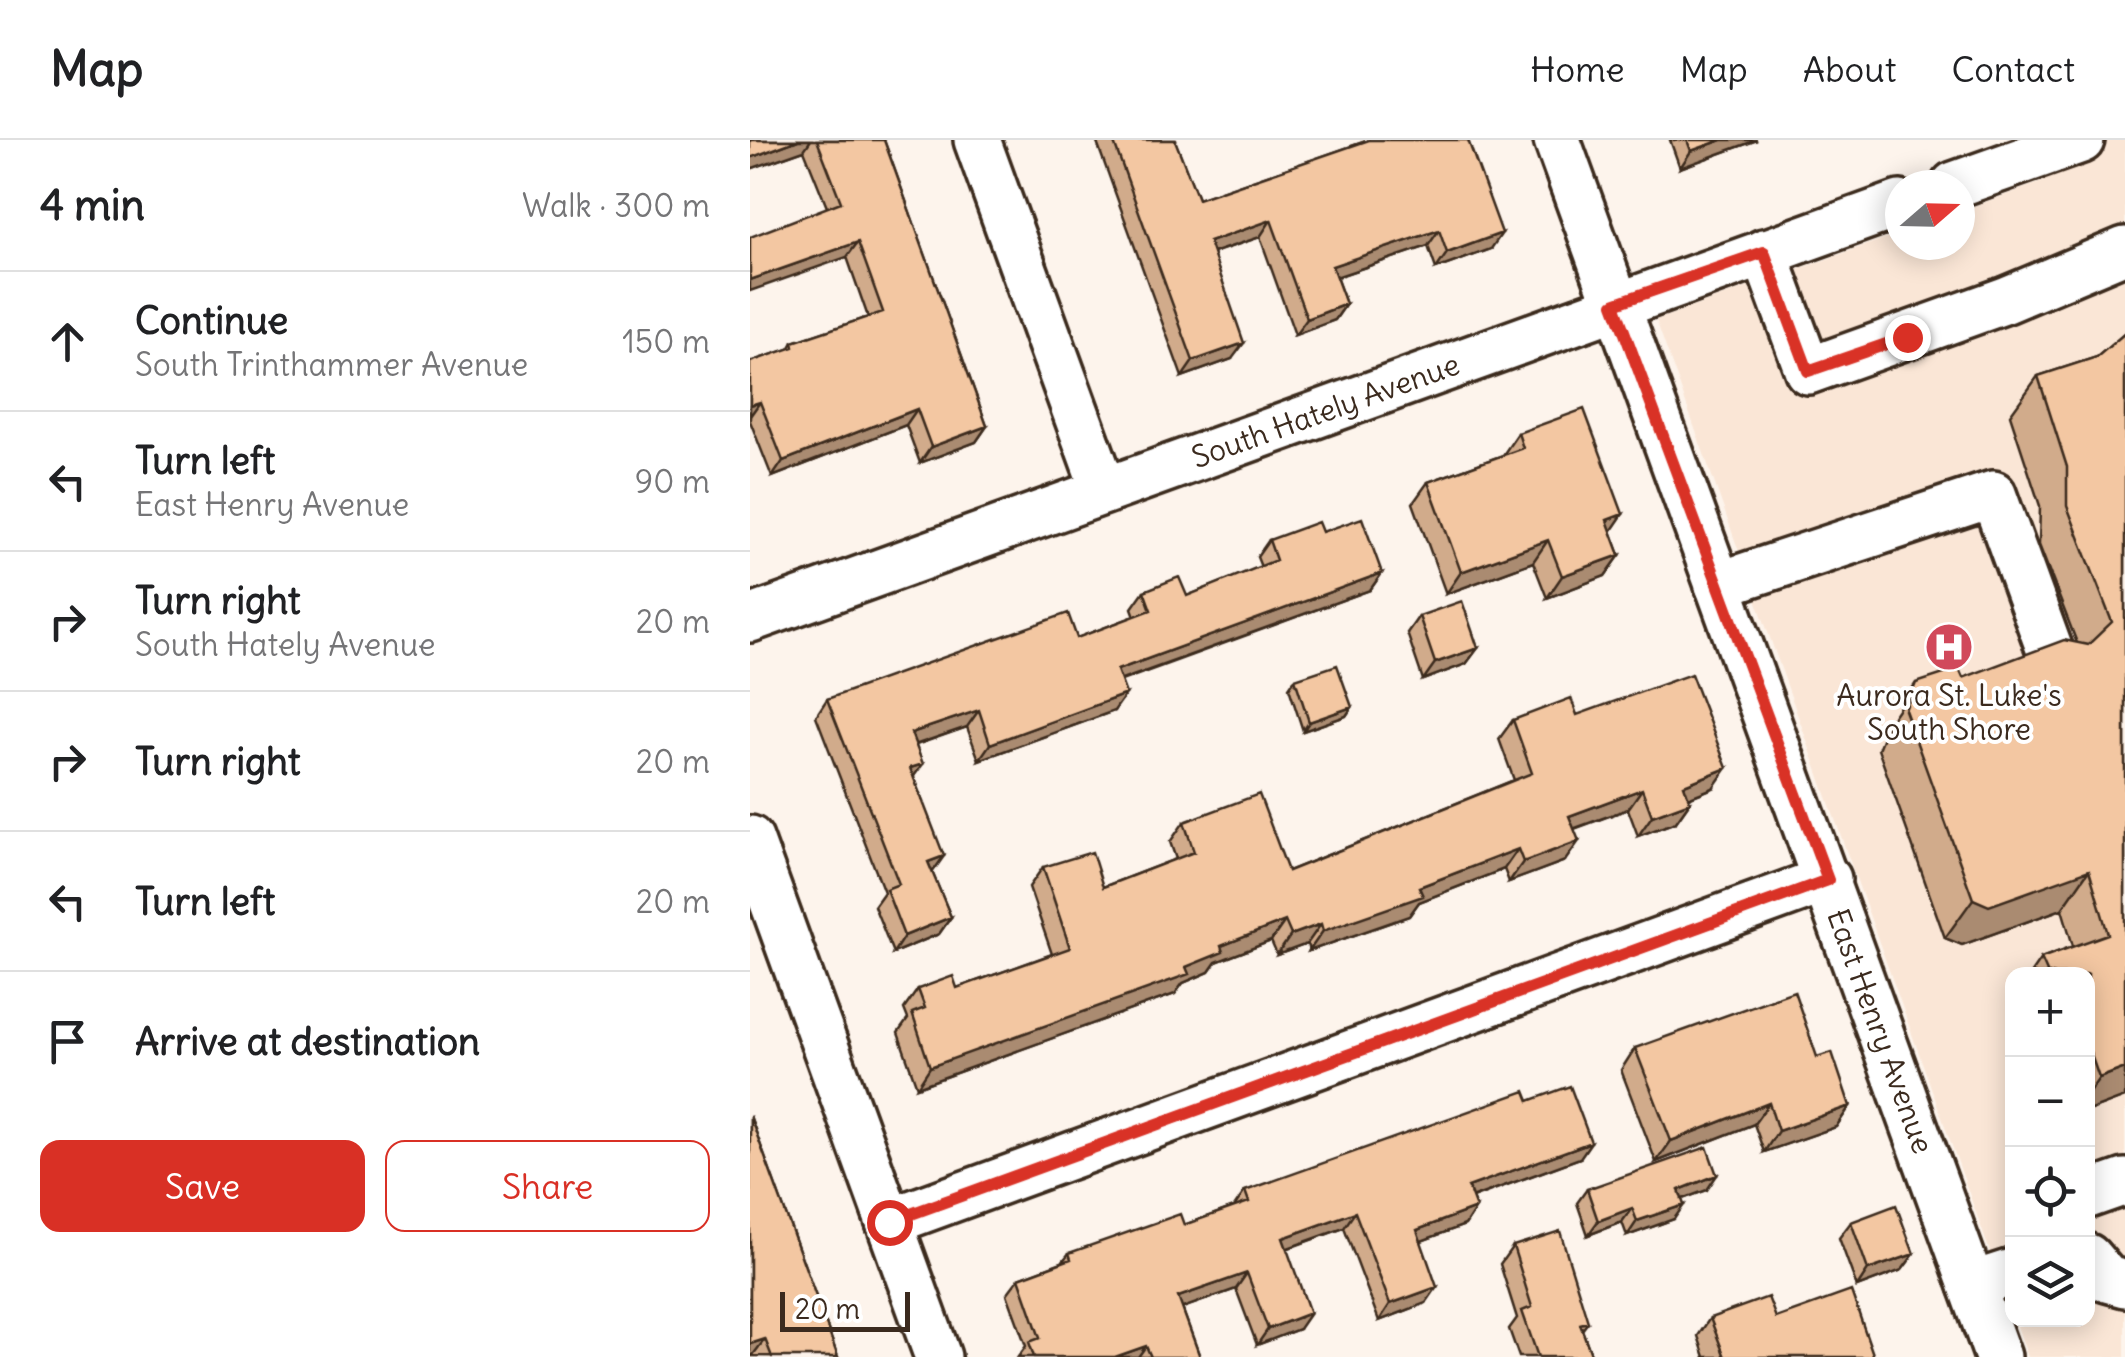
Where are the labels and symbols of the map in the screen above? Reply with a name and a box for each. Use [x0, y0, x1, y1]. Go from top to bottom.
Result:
north arrow [1885, 170, 1975, 260]
route end [1885, 315, 1931, 361]
street label: South Hately Avenue [1186, 345, 1464, 476]
hospital icon: Aurora St. Luke's South Shore [1923, 621, 1975, 673]
place label: Aurora St. Luke's South Shore [1836, 676, 2062, 748]
street label: East Henry Avenue [1819, 904, 1943, 1158]
route start [867, 1200, 913, 1246]
scale bar [780, 1287, 910, 1332]

